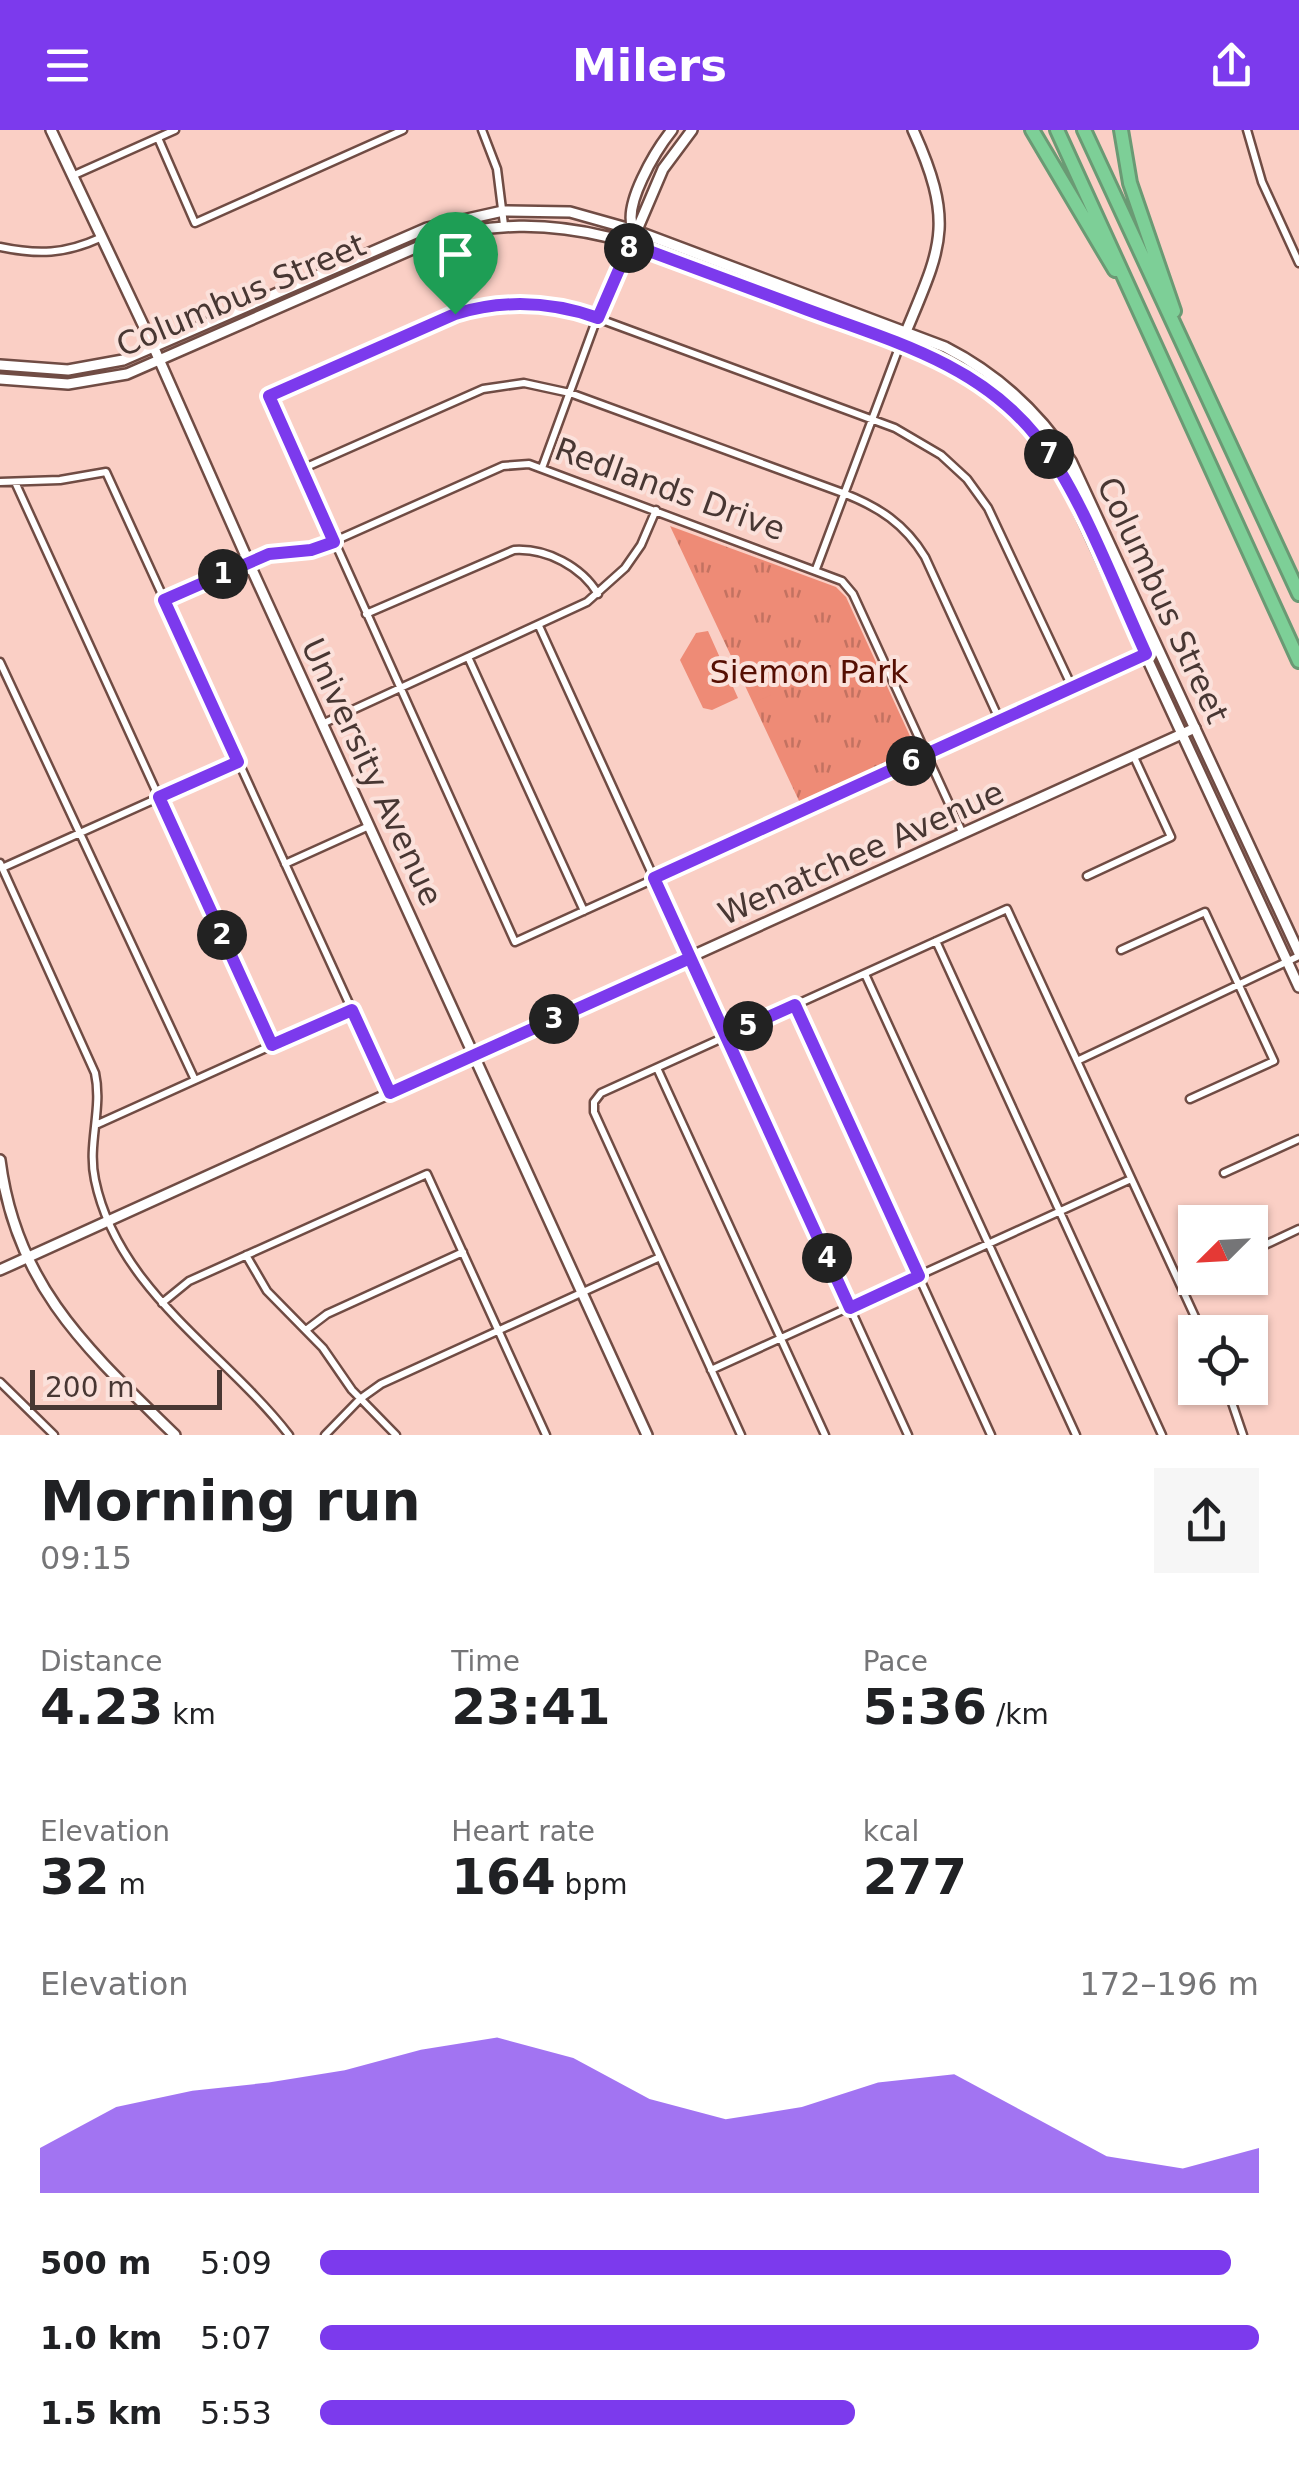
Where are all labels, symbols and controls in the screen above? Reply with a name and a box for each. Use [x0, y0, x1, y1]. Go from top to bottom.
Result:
icon: menu [40, 38, 95, 93]
icon: share [1204, 38, 1259, 93]
text: Milers [572, 39, 727, 92]
pin [413, 212, 498, 315]
pin: 8 [604, 223, 654, 273]
street label: Columbus Street [111, 225, 371, 365]
icon: arrive [428, 227, 483, 282]
text: 8 [619, 231, 639, 264]
pin: 7 [1024, 429, 1074, 479]
street label: Redlands Drive [550, 430, 790, 548]
text: 7 [1039, 437, 1059, 470]
street label: Columbus Street [1089, 471, 1237, 729]
pin: 1 [198, 549, 248, 599]
text: 1 [213, 557, 233, 590]
street label: University Avenue [293, 632, 451, 912]
park label: Siemon Park [709, 653, 909, 691]
pin: 6 [886, 736, 936, 786]
text: 6 [901, 744, 921, 777]
street label: Wenatchee Avenue [712, 773, 1010, 933]
pin: 2 [197, 910, 247, 960]
text: 2 [212, 918, 232, 951]
pin: 3 [529, 994, 579, 1044]
pin: 5 [723, 1001, 773, 1051]
text: 3 [544, 1002, 564, 1035]
text: 5 [738, 1009, 758, 1042]
north arrow [1178, 1205, 1268, 1295]
map controls [1178, 1205, 1268, 1405]
pin: 4 [802, 1233, 852, 1283]
text: 4 [817, 1241, 837, 1274]
button: locate [1178, 1315, 1268, 1405]
scale bar [30, 1365, 222, 1410]
text: 200 m [45, 1371, 135, 1404]
button: share [1154, 1468, 1259, 1573]
text: Morning run [40, 1469, 421, 1533]
text: 09:15 [40, 1539, 132, 1577]
text: Distance [40, 1645, 162, 1678]
text: Time [451, 1645, 520, 1678]
text: Pace [863, 1645, 928, 1678]
text: 4.23 [40, 1678, 163, 1736]
text: 23:41 [451, 1678, 610, 1736]
text: 5:36 [863, 1678, 987, 1736]
text: km [163, 1698, 216, 1731]
text: /km [987, 1698, 1049, 1731]
text: Elevation [40, 1815, 170, 1848]
text: Heart rate [451, 1815, 595, 1848]
text: kcal [863, 1815, 919, 1848]
text: 32 [40, 1848, 110, 1906]
text: 164 [451, 1848, 556, 1906]
text: 277 [863, 1848, 967, 1906]
text: m [110, 1868, 146, 1901]
text: bpm [556, 1868, 627, 1901]
text: Elevation [40, 1965, 189, 2003]
text: 172–196 m [1080, 1965, 1259, 2003]
text: 500 m [40, 2244, 151, 2282]
text: 5:09 [200, 2244, 272, 2282]
text: 1.0 km [40, 2319, 162, 2357]
text: 5:07 [200, 2319, 272, 2357]
text: 1.5 km [40, 2394, 162, 2432]
text: 5:53 [200, 2394, 272, 2432]

